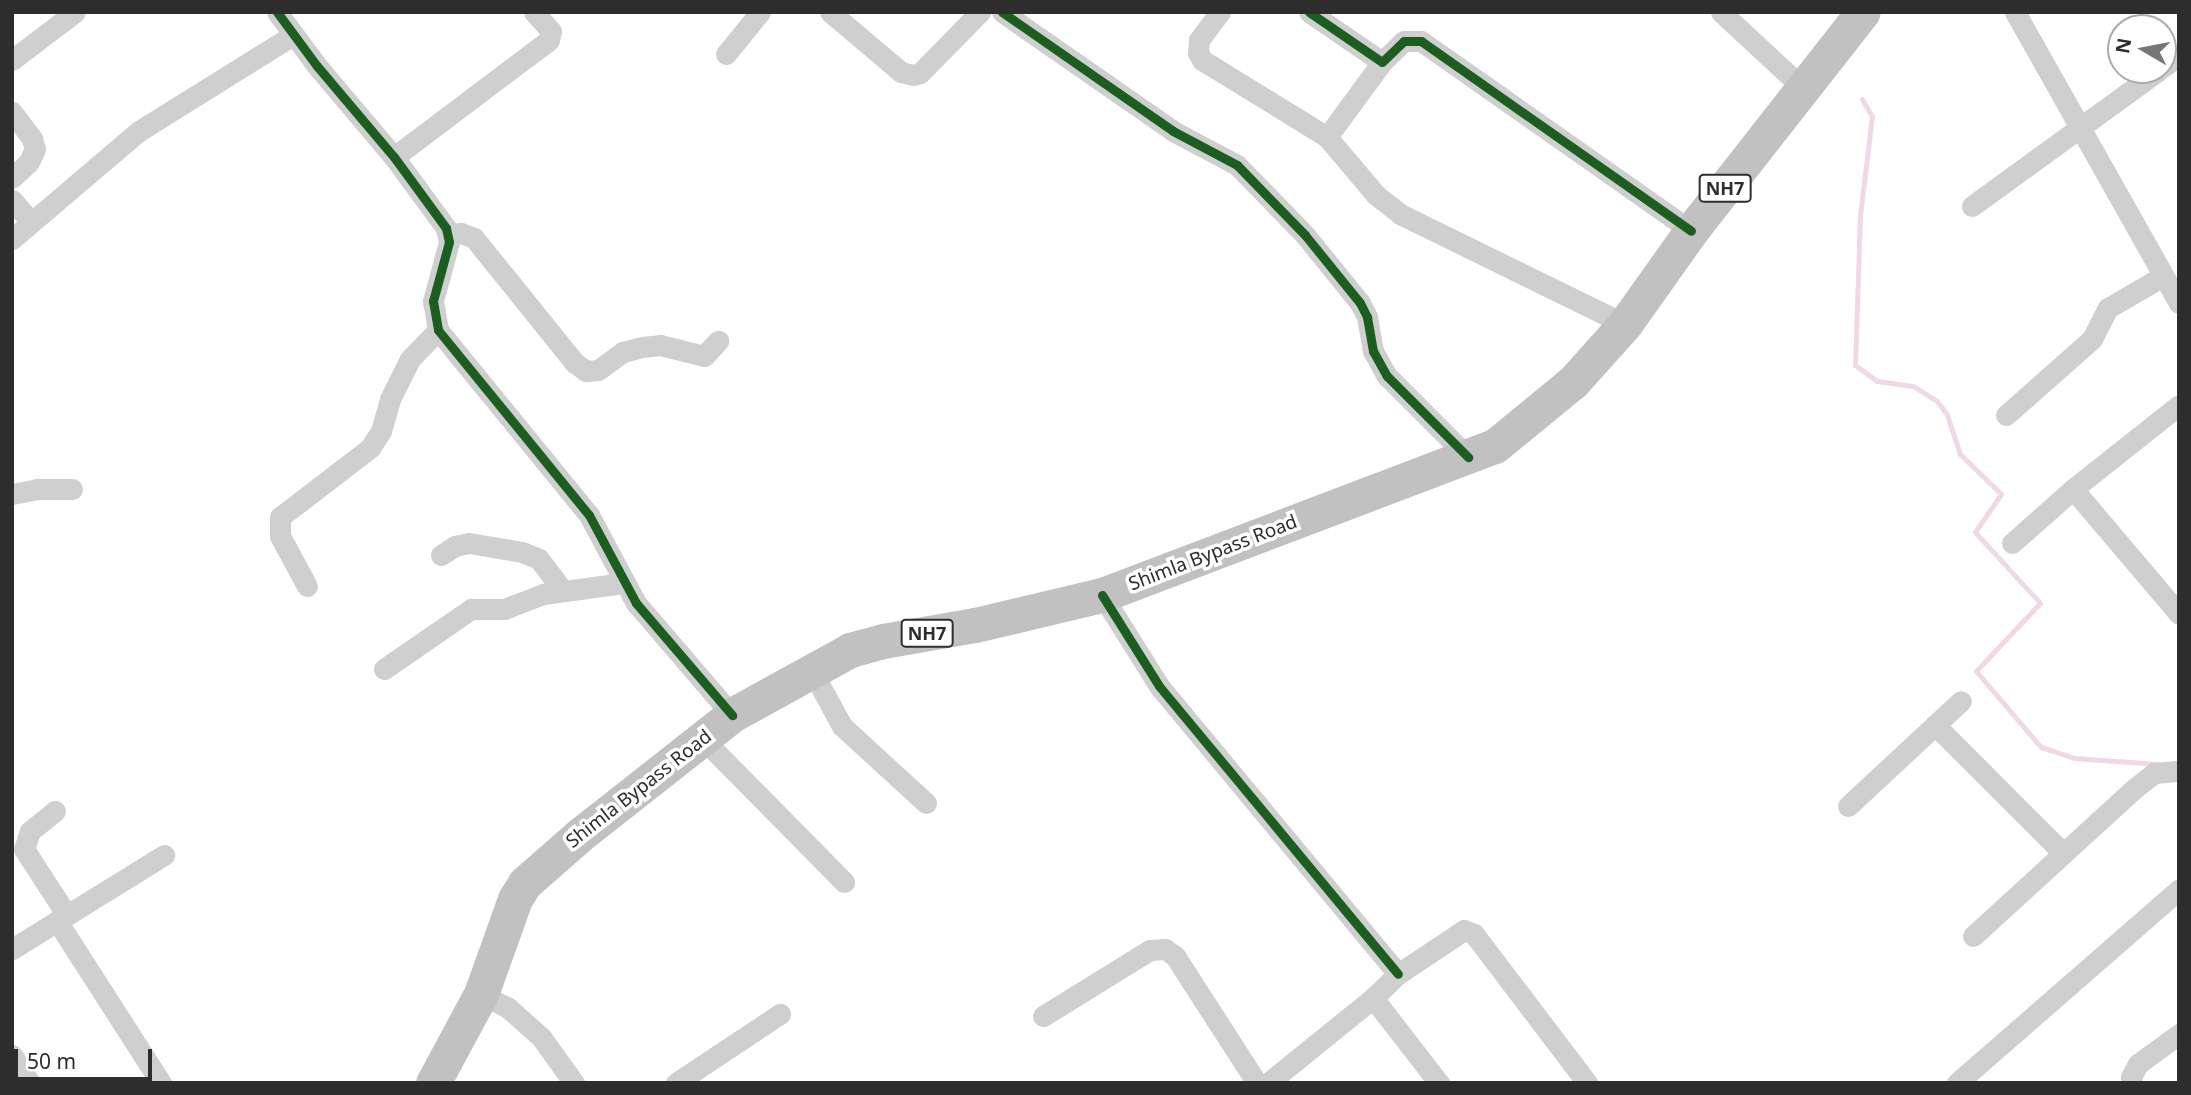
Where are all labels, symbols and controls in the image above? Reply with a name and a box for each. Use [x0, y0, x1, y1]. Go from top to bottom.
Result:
north arrow [2107, 14, 2177, 84]
text: N [2109, 36, 2137, 56]
road number: NH7 [1697, 174, 1753, 202]
street label: Shimla Bypass Road [1126, 510, 1300, 596]
road number: NH7 [899, 618, 955, 648]
street label: Shimla Bypass Road [562, 725, 716, 853]
scale bar [18, 1036, 156, 1080]
text: 50 m [27, 1047, 76, 1075]

